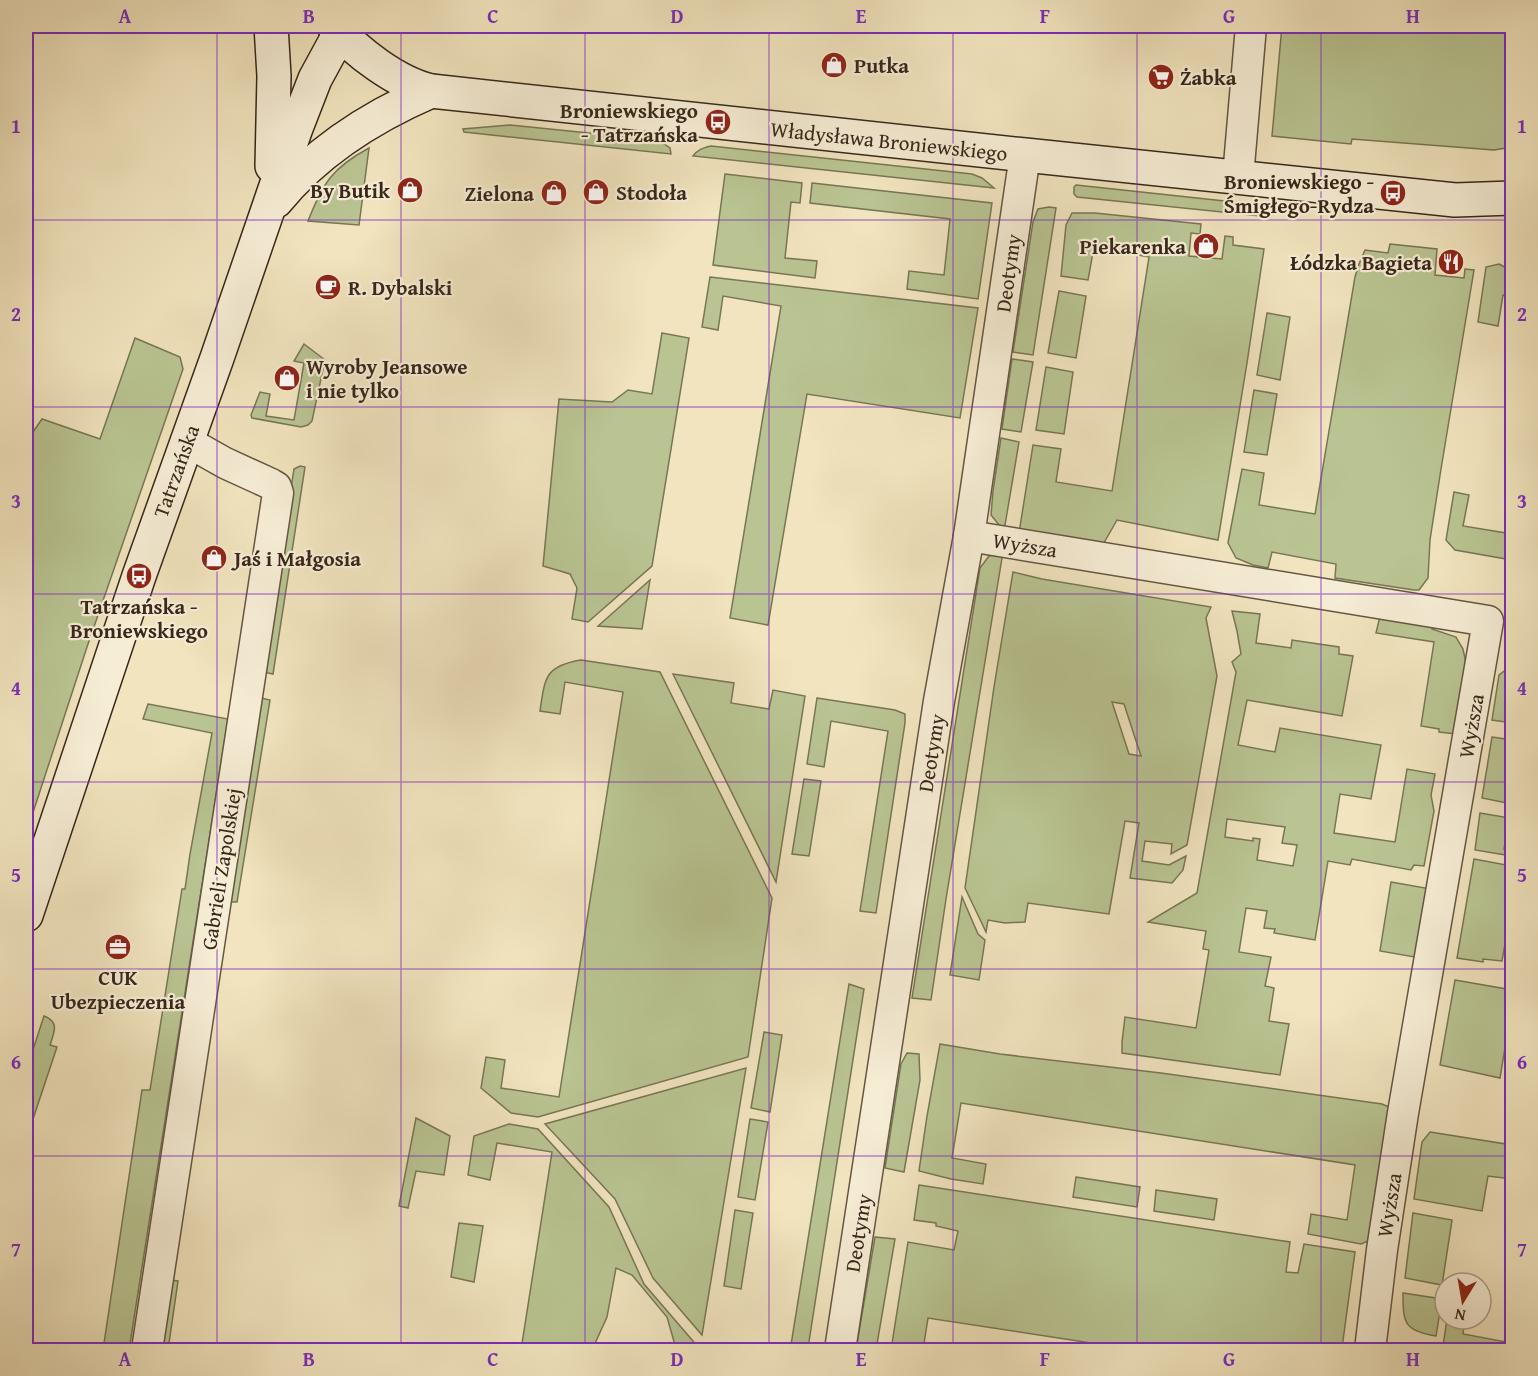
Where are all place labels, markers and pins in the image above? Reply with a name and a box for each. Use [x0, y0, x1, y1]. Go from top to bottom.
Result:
shop icon: Putka [819, 50, 849, 80]
place label: Putka [854, 50, 909, 81]
supermarket icon: Żabka [1146, 62, 1176, 92]
place label: Żabka [1180, 62, 1237, 93]
place label: Broniewskiego - Tatrzańska [560, 95, 698, 150]
bus stop icon: Broniewskiego - Tatrzańska [703, 107, 733, 137]
place label: Broniewskiego - Śmigłego-Rydza [1224, 166, 1374, 221]
place label: By Butik [310, 175, 391, 206]
shop icon: By Butik [395, 175, 425, 205]
shop icon: Stodoła [581, 177, 611, 207]
place label: Stodoła [616, 177, 687, 208]
place label: Zielona [465, 178, 534, 209]
shop icon: Zielona [539, 178, 569, 208]
bus stop icon: Broniewskiego - Śmigłego-Rydza [1378, 178, 1408, 208]
place label: Piekarenka [1080, 231, 1186, 262]
shop icon: Piekarenka [1191, 231, 1221, 261]
place label: Łódzka Bagieta [1290, 247, 1432, 278]
restaurant icon: Łódzka Bagieta [1436, 247, 1466, 277]
cafe icon: R. Dybalski [313, 272, 343, 302]
place label: R. Dybalski [348, 272, 453, 303]
place label: Wyroby Jeansowe i nie tylko [306, 351, 468, 406]
shop icon: Wyroby Jeansowe i nie tylko [272, 363, 302, 393]
shop icon: Jaś i Małgosia [199, 543, 229, 573]
place label: Jaś i Małgosia [231, 543, 361, 574]
bus stop icon: Tatrzańska - Broniewskiego [124, 561, 154, 591]
place label: Tatrzańska - Broniewskiego [70, 591, 208, 646]
office icon: CUK Ubezpieczenia [103, 932, 133, 962]
place label: CUK Ubezpieczenia [51, 962, 185, 1017]

